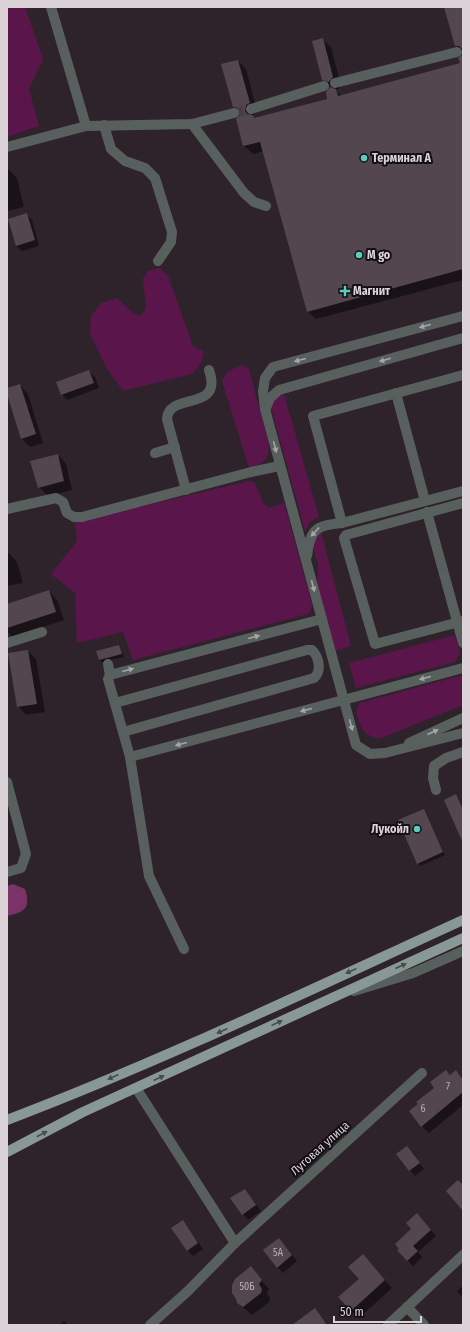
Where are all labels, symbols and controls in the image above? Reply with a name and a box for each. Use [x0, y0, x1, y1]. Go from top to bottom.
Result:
place label: Терминал А [372, 151, 432, 165]
marker: Терминал А [359, 153, 369, 163]
place label: М go [367, 248, 391, 262]
marker: М go [354, 250, 364, 260]
place label: Магнит [353, 284, 391, 298]
marker: Магнит [340, 286, 350, 296]
one-way arrow [419, 323, 431, 329]
one-way arrow [294, 357, 306, 363]
one-way arrow [379, 357, 391, 363]
one-way arrow [272, 441, 278, 453]
one-way arrow [310, 527, 319, 537]
one-way arrow [311, 580, 317, 592]
one-way arrow [248, 634, 260, 640]
one-way arrow [123, 667, 135, 673]
one-way arrow [419, 675, 431, 681]
one-way arrow [300, 707, 312, 713]
one-way arrow [348, 719, 354, 731]
one-way arrow [428, 728, 440, 734]
one-way arrow [174, 741, 186, 747]
place label: Лукойл [371, 822, 409, 836]
marker: Лукойл [412, 824, 422, 834]
one-way arrow [396, 963, 407, 969]
one-way arrow [345, 969, 357, 975]
one-way arrow [271, 1020, 282, 1026]
one-way arrow [216, 1028, 227, 1034]
one-way arrow [107, 1074, 119, 1080]
one-way arrow [153, 1074, 165, 1080]
house number: 7 [446, 1081, 450, 1093]
house number: 6 [421, 1103, 426, 1115]
street label: Луговая улица [288, 1118, 352, 1178]
one-way arrow [36, 1131, 47, 1137]
house number: 5А [273, 1247, 284, 1259]
house number: 50Б [239, 1281, 255, 1293]
scale bar [334, 1298, 421, 1324]
text: 50 m [340, 1305, 364, 1319]

